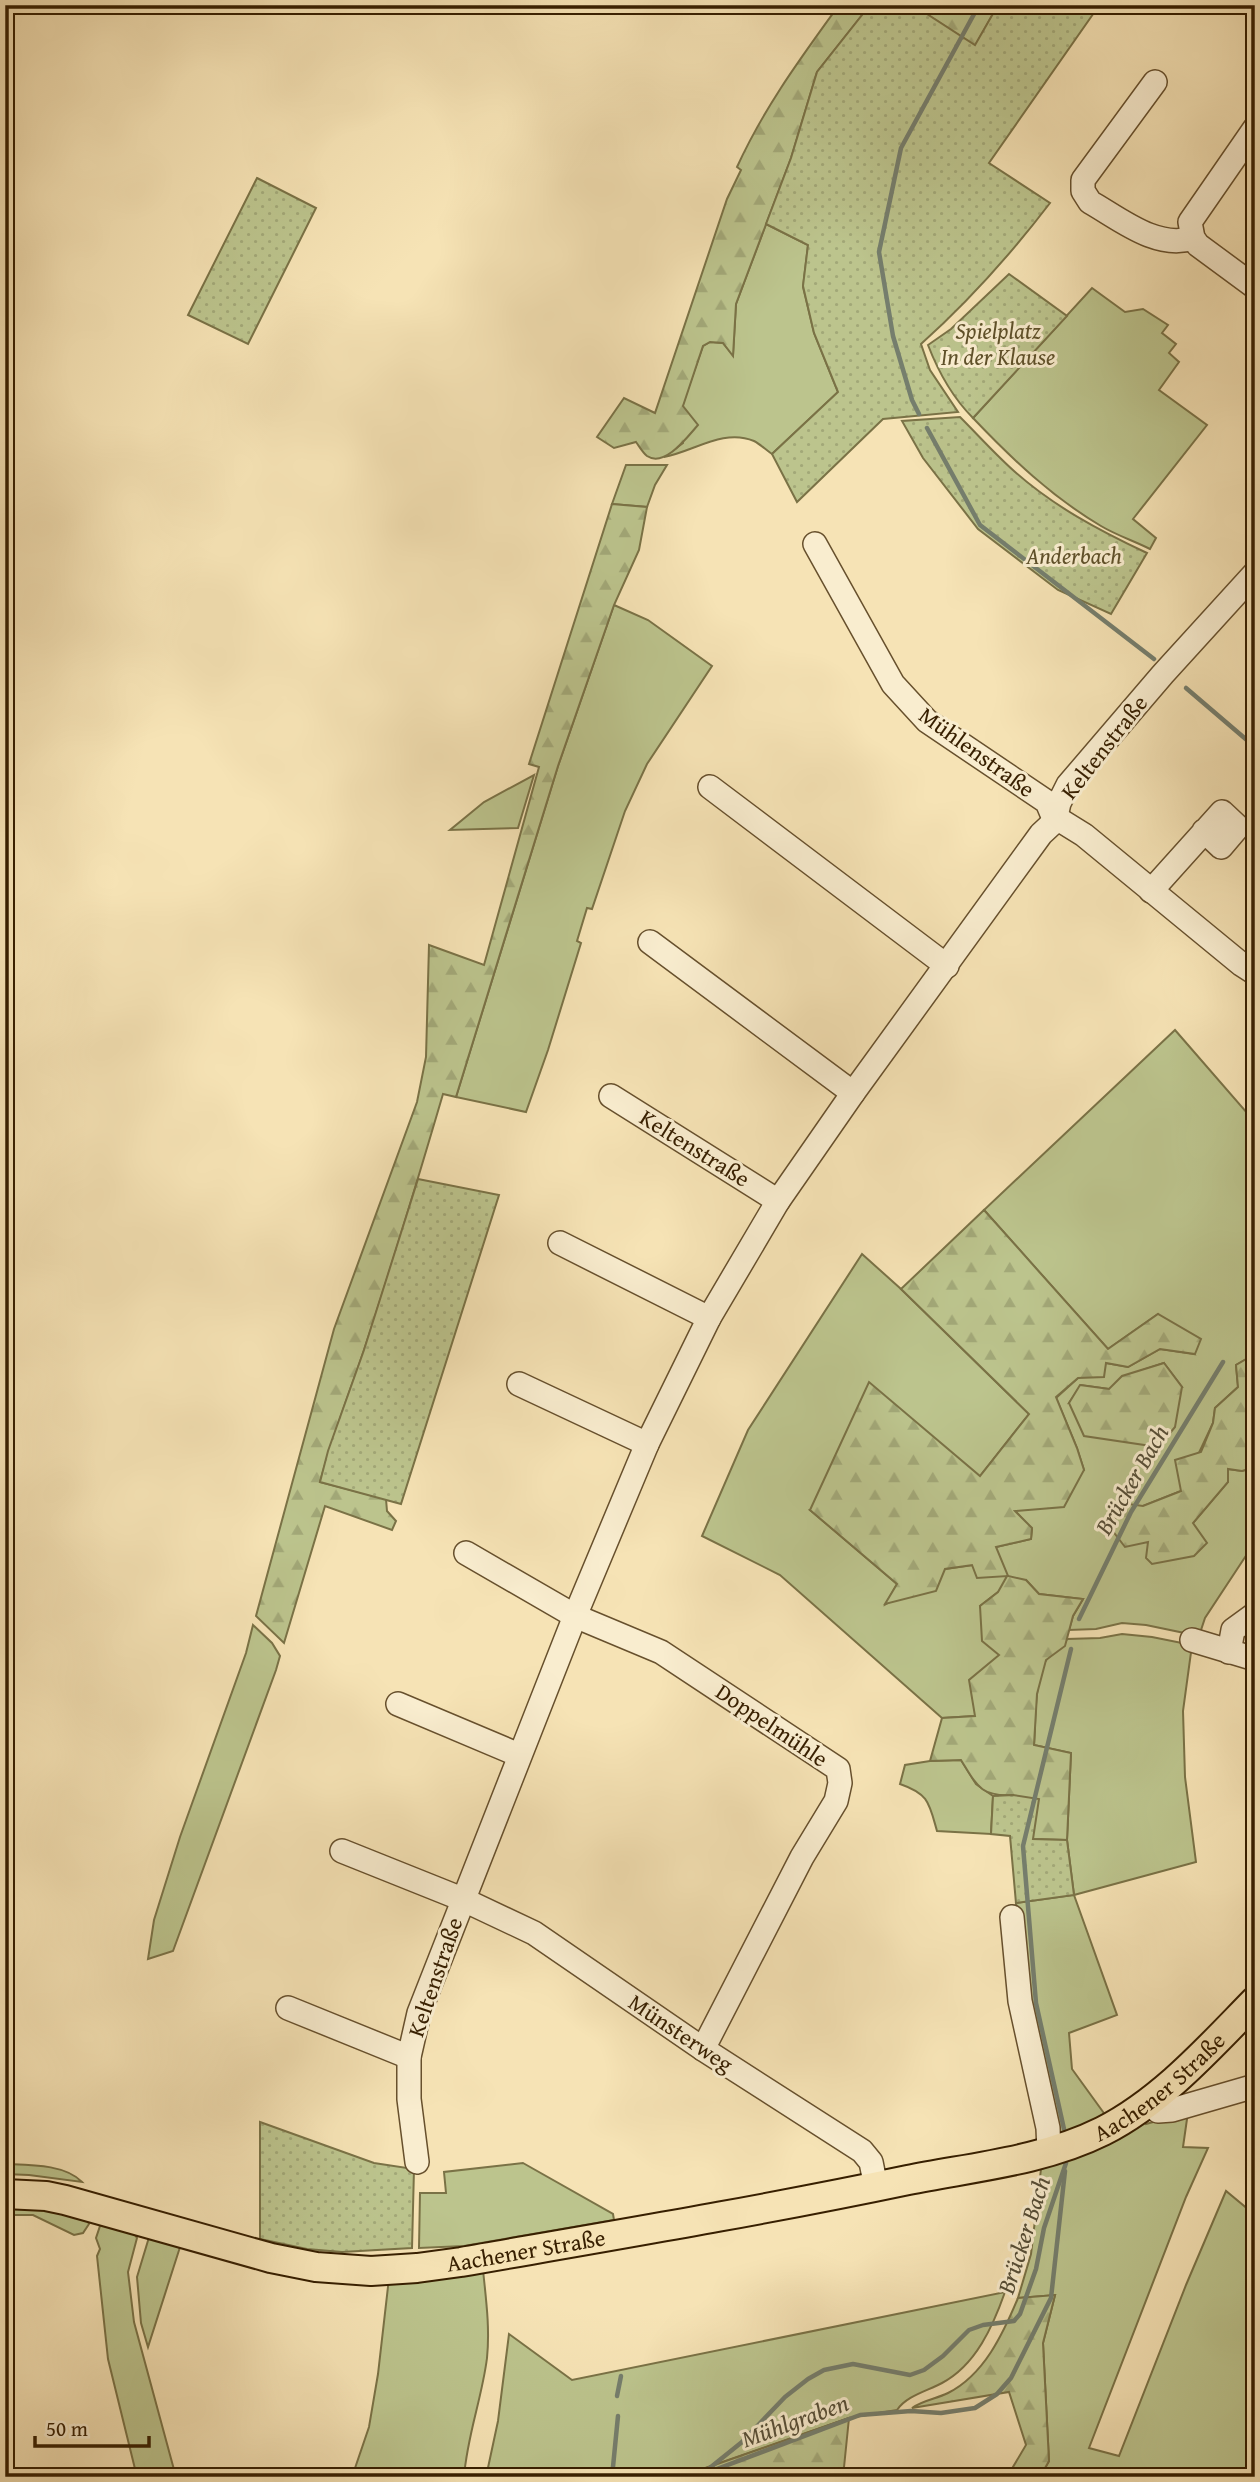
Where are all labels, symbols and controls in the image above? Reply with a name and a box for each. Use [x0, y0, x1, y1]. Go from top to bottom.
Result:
park label: Spielplatz In der Klause [941, 314, 1055, 373]
park label: Anderbach [1025, 539, 1122, 572]
street label: Keltenstraße [1052, 688, 1155, 806]
street label: Mühlenstraße [913, 698, 1042, 805]
street label: Keltenstraße [634, 1101, 757, 1195]
water label: Brücker Bach [1086, 1418, 1177, 1542]
street label: Doppelmühle [710, 1675, 835, 1774]
street label: Keltenstraße [399, 1913, 470, 2041]
street label: Münsterweg [622, 1985, 741, 2080]
street label: Aachener Straße [1088, 2024, 1232, 2149]
water label: Brücker Bach [988, 2172, 1059, 2299]
street label: Aachener Straße [445, 2220, 608, 2280]
water label: Mühlgraben [736, 2385, 853, 2456]
scale bar [35, 2405, 149, 2449]
text: 50 m [46, 2413, 88, 2444]

